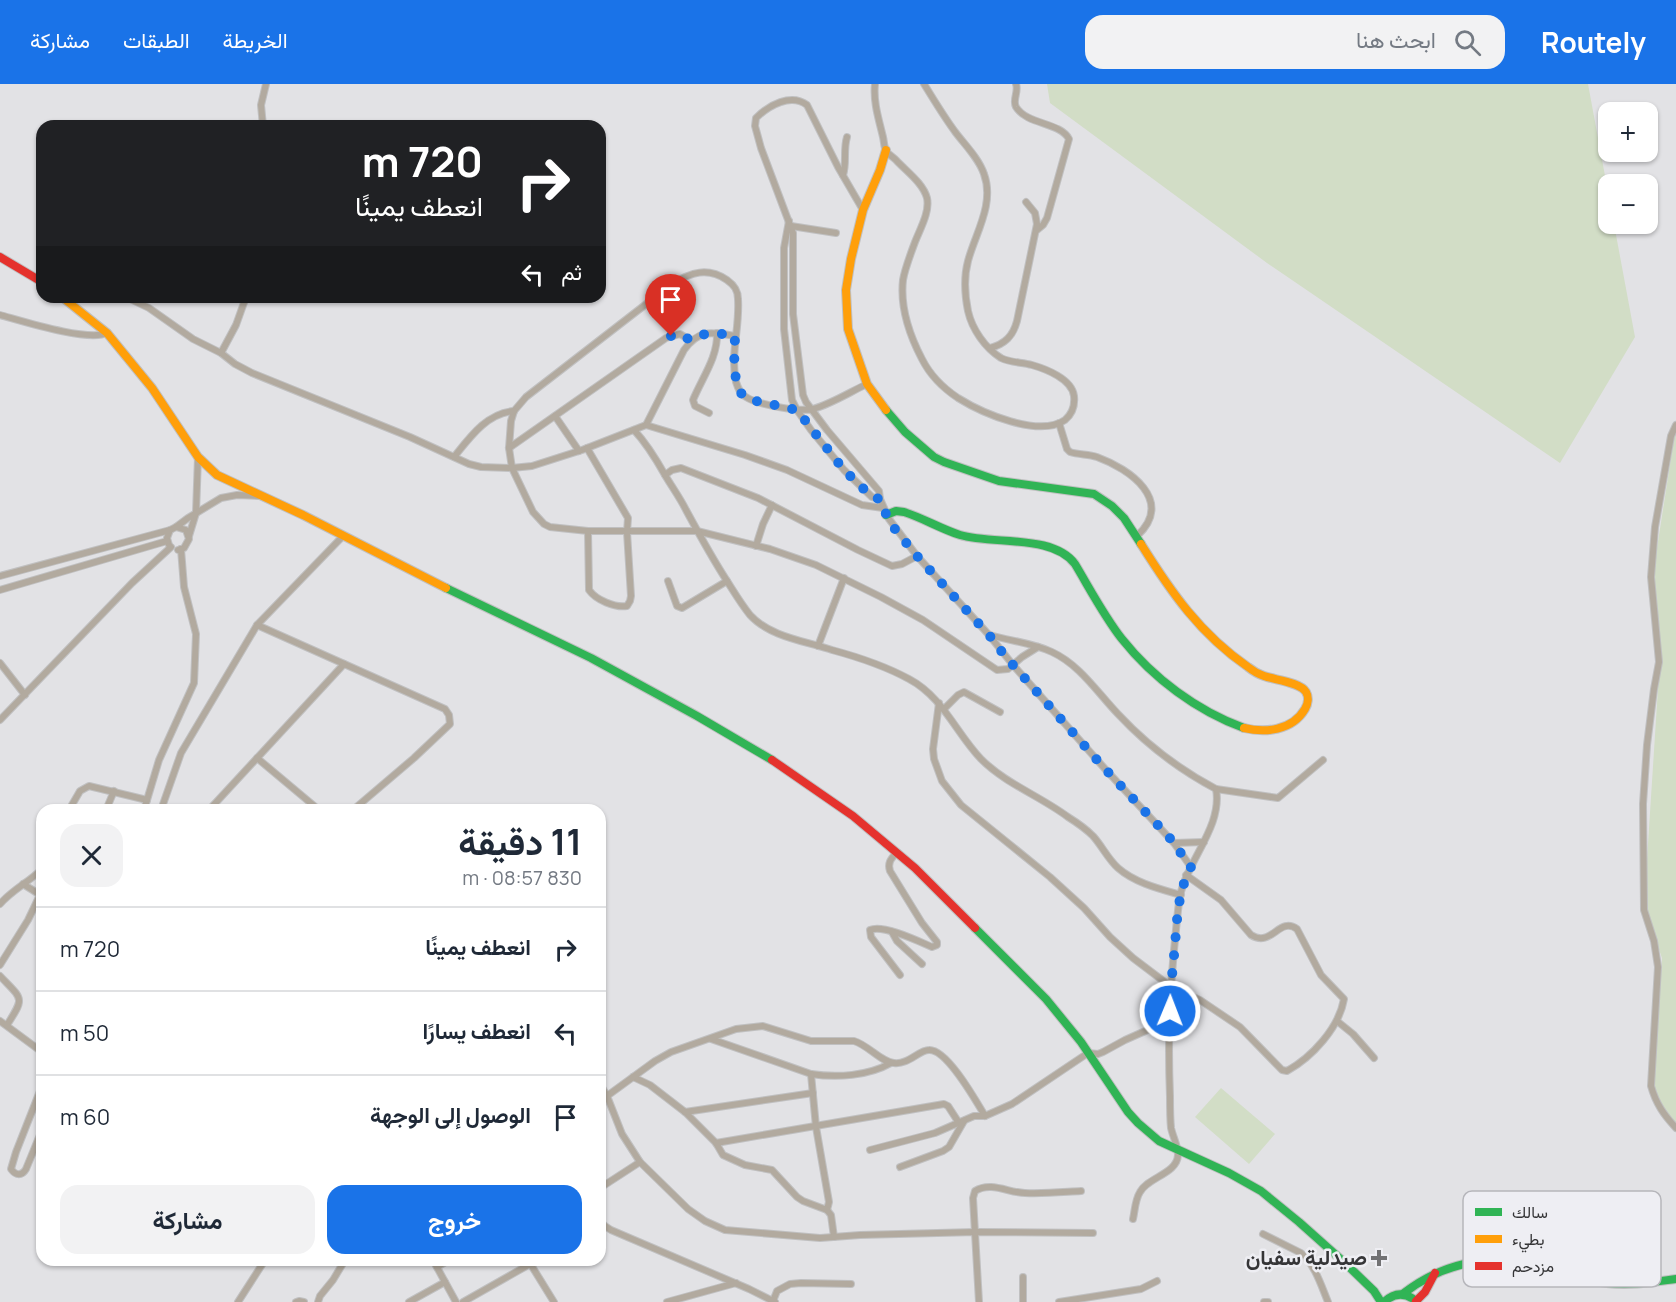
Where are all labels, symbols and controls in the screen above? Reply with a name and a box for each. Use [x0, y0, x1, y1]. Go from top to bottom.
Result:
search box [1085, 15, 1505, 69]
text: Routely [1541, 23, 1646, 61]
text: ابحث هنا [1356, 25, 1436, 55]
text: مشاركة [30, 26, 90, 54]
text: الطبقات [123, 26, 190, 54]
text: الخريطة [223, 26, 288, 54]
icon: search [1451, 26, 1484, 59]
map controls [1598, 102, 1658, 234]
button: + [1598, 102, 1658, 162]
text: 720 m [362, 132, 483, 190]
icon: right [504, 144, 582, 222]
button: − [1598, 174, 1658, 234]
text: انعطف يمينًا [355, 187, 483, 224]
text: ثم [561, 257, 582, 287]
icon: left [516, 258, 549, 291]
pin [645, 274, 696, 336]
icon: arrive [654, 283, 687, 316]
text: 11 دقيقة [458, 817, 582, 866]
button: close [60, 824, 123, 887]
text: 830 m · 08:57 [462, 864, 582, 891]
text: انعطف يمينًا [425, 932, 531, 962]
icon: right [549, 933, 582, 966]
text: 720 m [60, 934, 120, 964]
position arrow [1138, 979, 1202, 1043]
text: انعطف يسارًا [422, 1016, 531, 1046]
icon: left [549, 1017, 582, 1050]
text: 50 m [60, 1018, 109, 1048]
text: الوصول إلى الوجهة [370, 1100, 531, 1130]
icon: arrive [549, 1101, 582, 1134]
text: 60 m [60, 1102, 110, 1132]
button: مشاركة [60, 1185, 315, 1254]
button: خروج [327, 1185, 582, 1254]
legend [1463, 1191, 1661, 1287]
text: سالك [1512, 1201, 1548, 1223]
text: بطيء [1512, 1228, 1544, 1253]
place label: صيدلية سفيان [1246, 1243, 1367, 1271]
marker: صيدلية سفيان [1372, 1251, 1386, 1265]
text: مزدحم [1512, 1255, 1554, 1277]

